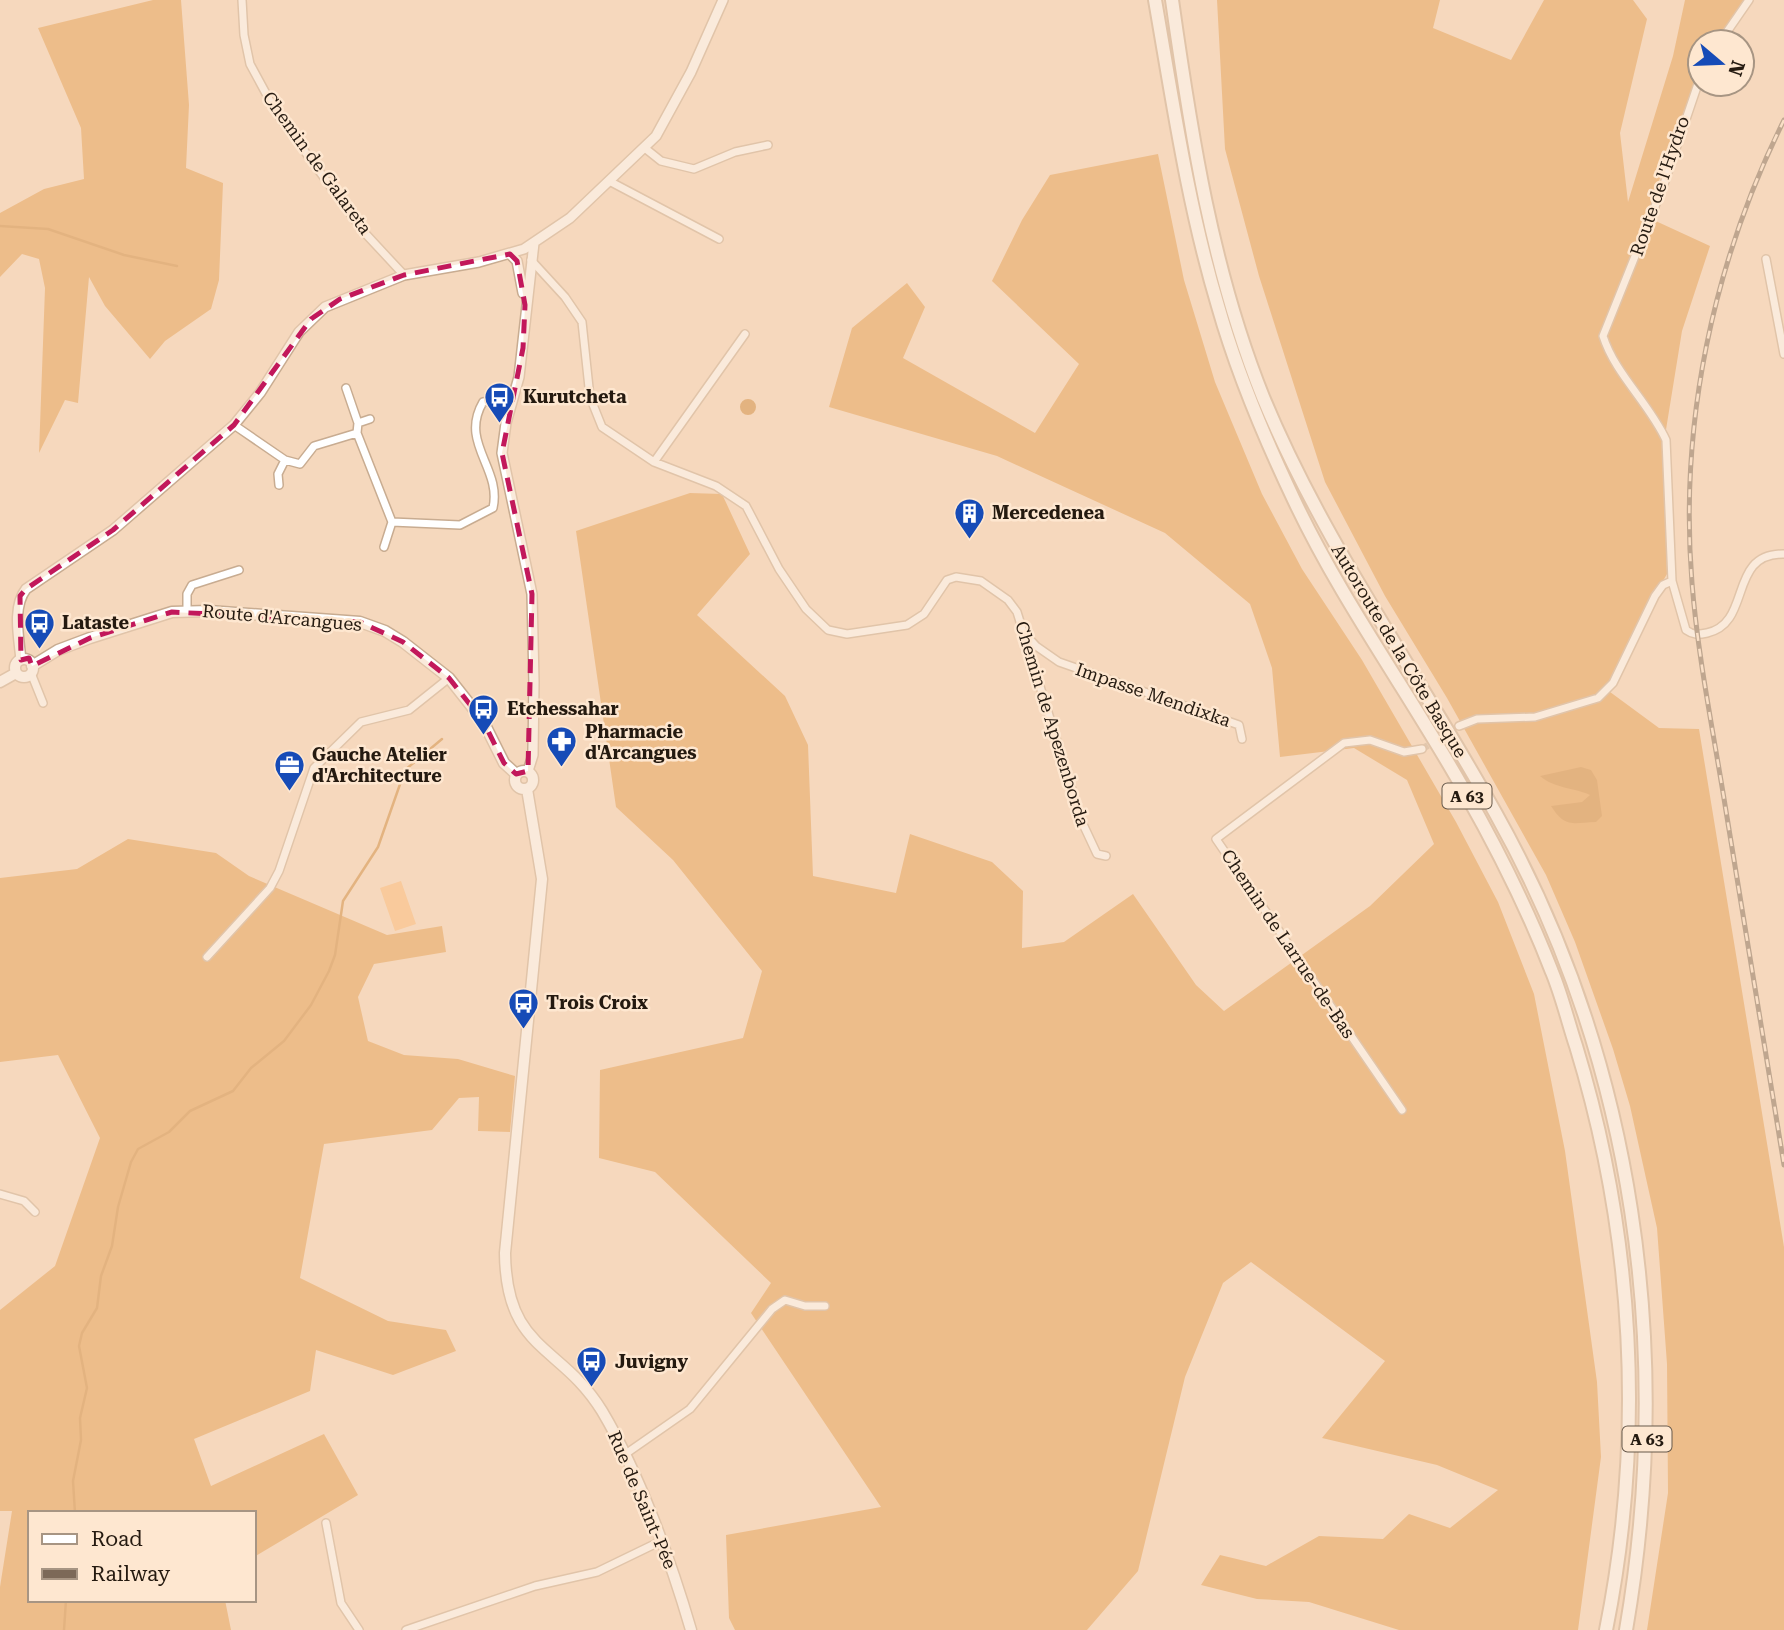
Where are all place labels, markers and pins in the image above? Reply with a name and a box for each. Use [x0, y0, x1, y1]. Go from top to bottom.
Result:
bus stop icon: Kurutcheta [483, 380, 517, 424]
place label: Kurutcheta [523, 386, 627, 407]
building icon: Mercedenea [952, 496, 986, 540]
place label: Mercedenea [992, 502, 1105, 523]
bus stop icon: Lataste [22, 606, 56, 650]
place label: Lataste [62, 612, 130, 633]
bus stop icon: Etchessahar [467, 692, 501, 736]
place label: Etchessahar [507, 698, 619, 719]
place label: Pharmacie d'Arcangues [585, 721, 697, 763]
pharmacy icon: Pharmacie d'Arcangues [545, 725, 579, 769]
place label: Gauche Atelier d'Architecture [312, 744, 447, 786]
office icon: Gauche Atelier d'Architecture [272, 748, 306, 792]
bus stop icon: Trois Croix [506, 986, 540, 1030]
place label: Trois Croix [546, 992, 648, 1013]
bus stop icon: Juvigny [575, 1345, 609, 1389]
place label: Juvigny [615, 1351, 688, 1372]

